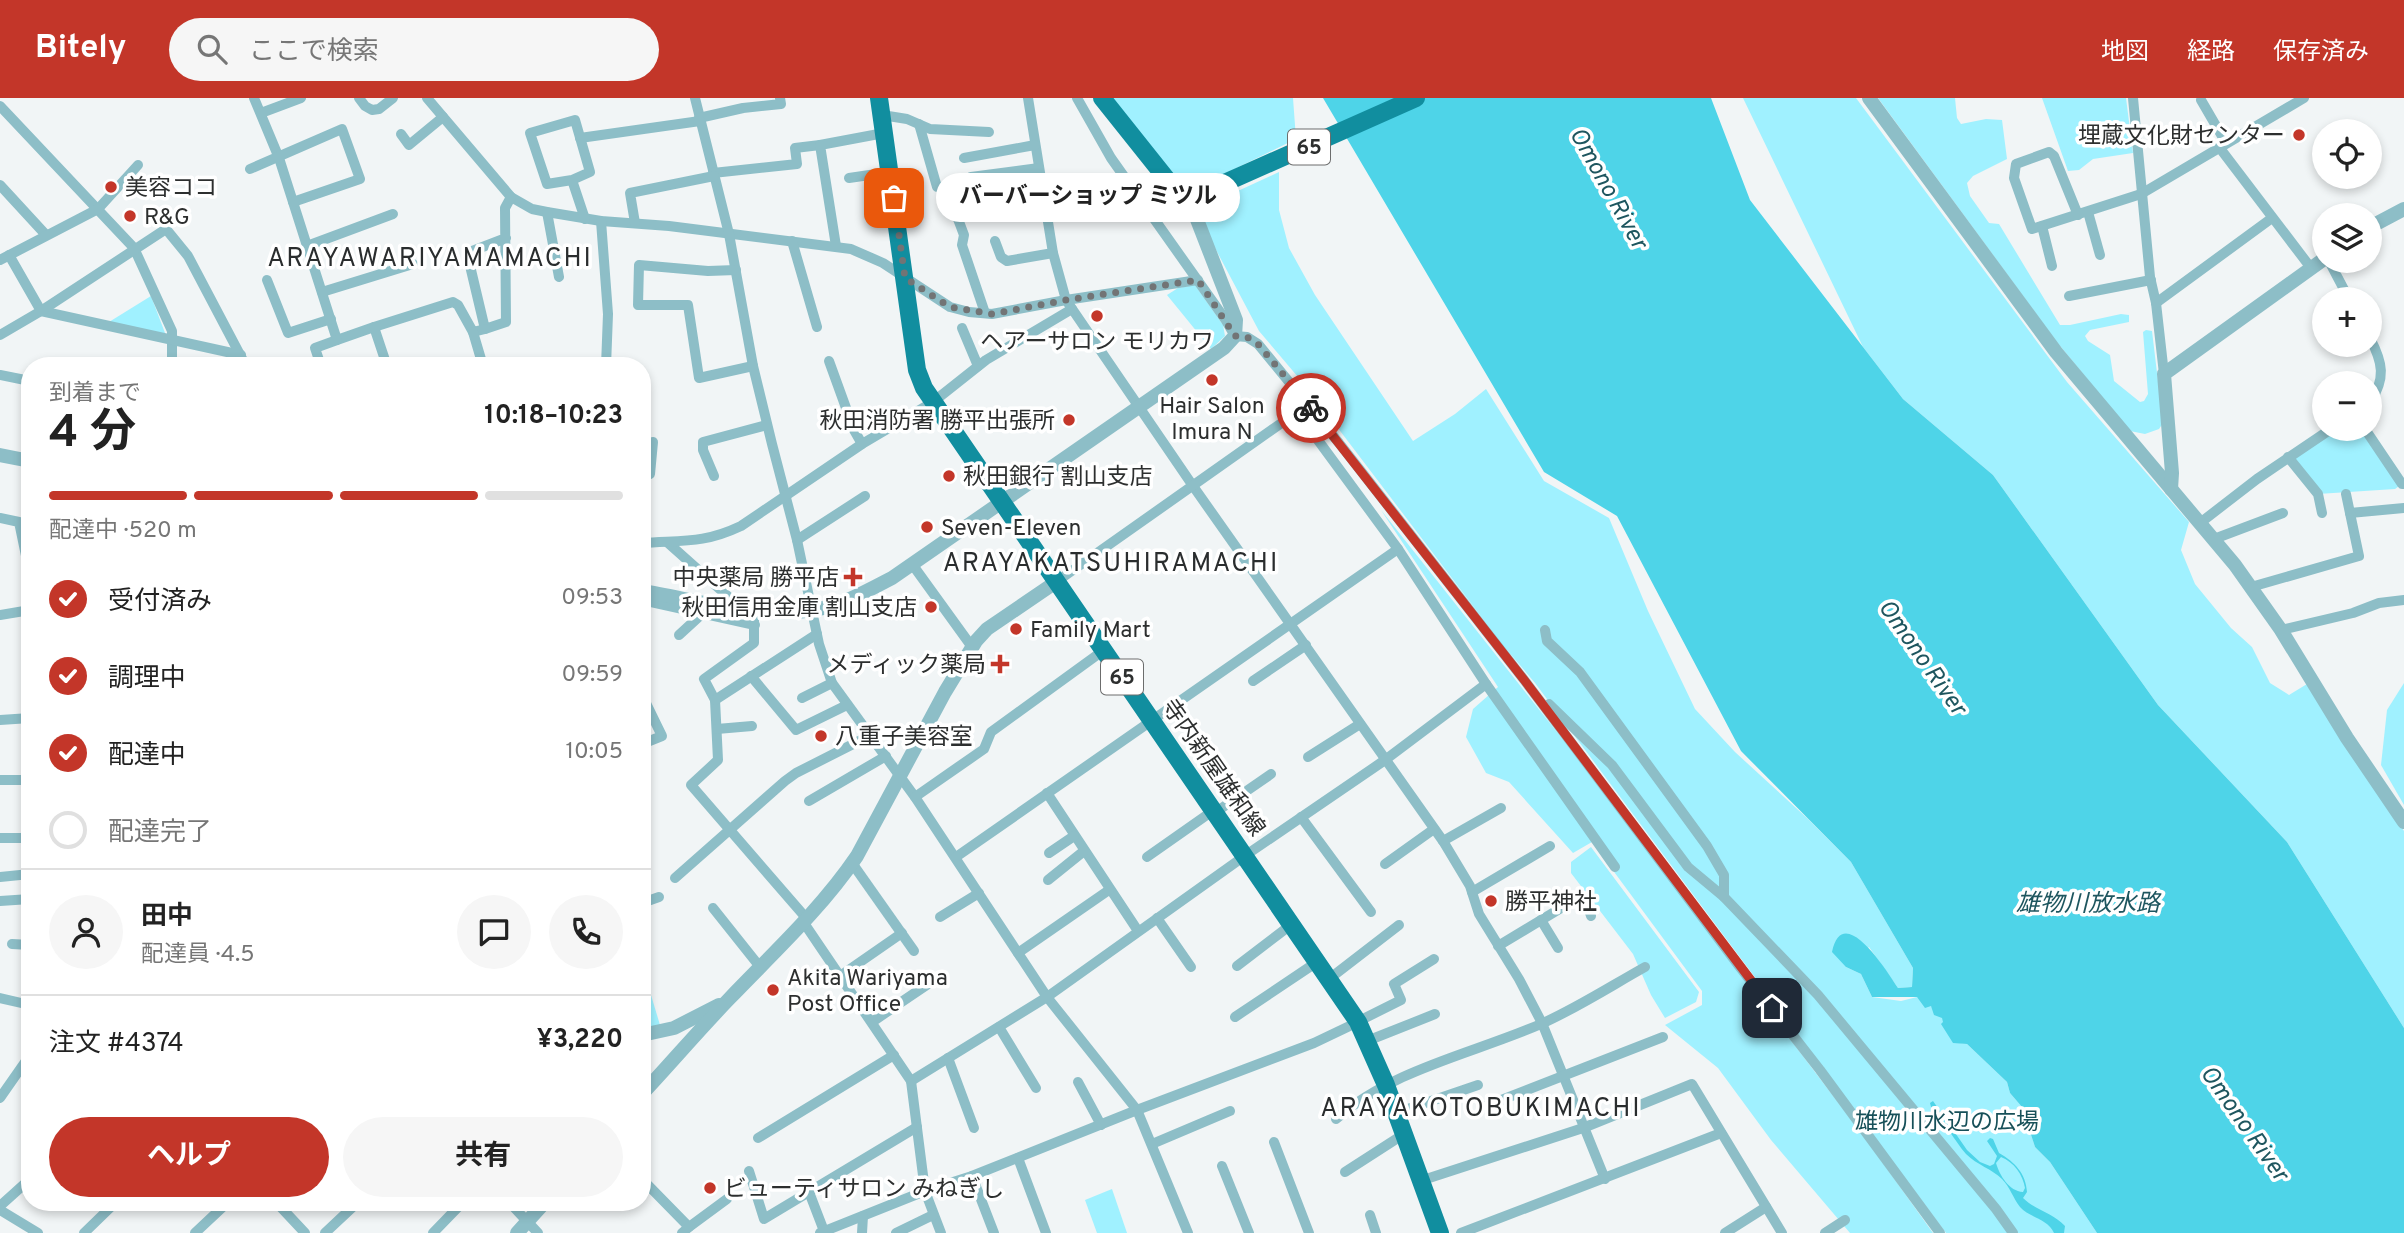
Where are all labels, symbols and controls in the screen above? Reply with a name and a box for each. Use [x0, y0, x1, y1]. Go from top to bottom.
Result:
search box [169, 18, 659, 81]
text: Bitely [35, 28, 127, 70]
icon: search [193, 30, 231, 68]
text: ここで検索 [249, 36, 379, 69]
text: 地図 [2101, 38, 2149, 68]
text: 経路 [2187, 38, 2235, 68]
text: 保存済み [2273, 38, 2369, 68]
map controls [2312, 119, 2382, 441]
button: locate [2312, 119, 2382, 189]
water label: Omono River [1561, 123, 1654, 257]
place label: 埋蔵文化財センター [2078, 123, 2285, 152]
marker: 埋蔵文化財センター [2291, 127, 2307, 143]
road number: 65 [1288, 130, 1330, 164]
pin [864, 168, 924, 228]
callout: バーバーショップ ミツル [936, 174, 1240, 222]
place label: 美容ココ [125, 175, 217, 204]
marker: 美容ココ [103, 179, 119, 195]
icon: bag [875, 179, 913, 217]
text: バーバーショップ ミツル [959, 183, 1217, 212]
button: layers [2312, 203, 2382, 273]
place label: R&G [144, 204, 190, 233]
marker: R&G [122, 208, 138, 224]
district label: ARAYAWARIYAMAMACHI [267, 243, 593, 276]
button: + [2312, 287, 2382, 357]
marker: ヘアーサロン モリカワ [1089, 308, 1105, 324]
place label: ヘアーサロン モリカワ [980, 329, 1214, 358]
button: − [2312, 371, 2382, 441]
marker: Hair Salon Imura N [1204, 372, 1220, 388]
courier [1276, 373, 1346, 443]
text: 到着まで [49, 380, 141, 409]
icon: bike [1292, 389, 1330, 427]
place label: Hair Salon Imura N [1159, 393, 1265, 448]
text: 10:18–10:23 [484, 400, 623, 433]
text: 4 分 [49, 405, 136, 464]
place label: 秋田消防署 勝平出張所 [820, 408, 1055, 437]
marker: 秋田消防署 勝平出張所 [1061, 412, 1077, 428]
place label: 秋田銀行 割山支店 [963, 464, 1152, 493]
marker: 秋田銀行 割山支店 [941, 468, 957, 484]
place label: Seven-Eleven [941, 515, 1081, 544]
text: 配達中 · 520 m [49, 517, 197, 546]
marker: Seven-Eleven [919, 519, 935, 535]
district label: ARAYAKATSUHIRAMACHI [943, 548, 1279, 581]
place label: 中央薬局 勝平店 [673, 565, 839, 594]
marker: 中央薬局 勝平店 [845, 569, 861, 585]
icon: check [49, 580, 87, 618]
text: 09:53 [561, 584, 623, 613]
text: 受付済み [108, 586, 212, 619]
water label: Omono River [1870, 594, 1973, 723]
place label: 秋田信用金庫 割山支店 [682, 595, 917, 624]
marker: 秋田信用金庫 割山支店 [923, 599, 939, 615]
place label: Family Mart [1030, 617, 1151, 646]
marker: Family Mart [1008, 621, 1024, 637]
place label: メディック薬局 [827, 652, 986, 681]
marker: メディック薬局 [992, 656, 1008, 672]
icon: check [49, 657, 87, 695]
road number: 65 [1101, 660, 1143, 694]
text: 09:59 [562, 661, 623, 690]
text: 調理中 [108, 663, 186, 696]
street label: 寺内新屋雄和線 [1154, 694, 1270, 843]
place label: 八重子美容室 [835, 724, 973, 753]
marker: 八重子美容室 [813, 728, 829, 744]
icon: check [49, 734, 87, 772]
text: 10:05 [565, 738, 623, 767]
text: 配達中 [108, 740, 186, 773]
text: 配達完了 [108, 817, 212, 850]
place label: 勝平神社 [1505, 889, 1597, 918]
water label: 雄物川放水路 [2016, 890, 2162, 920]
marker: 勝平神社 [1483, 893, 1499, 909]
button: person [49, 895, 123, 969]
button: chat [457, 895, 531, 969]
button: phone [549, 895, 623, 969]
text: 田中 [141, 901, 193, 934]
text: 配達員 · 4.5 [141, 941, 255, 970]
place label: Akita Wariyama Post Office [787, 965, 948, 1020]
pin [1742, 978, 1802, 1038]
marker: Akita Wariyama Post Office [765, 982, 781, 998]
icon: home [1753, 989, 1791, 1027]
text: ¥3,220 [537, 1024, 623, 1057]
text: 注文 #4374 [49, 1028, 184, 1061]
water label: Omono River [2192, 1060, 2295, 1189]
district label: ARAYAKOTOBUKIMACHI [1320, 1093, 1642, 1126]
park label: 雄物川水辺の広場 [1855, 1109, 2039, 1138]
button: ヘルプ [49, 1117, 329, 1197]
button: 共有 [343, 1117, 623, 1197]
place label: ビューティサロン みねぎし [724, 1176, 1004, 1205]
marker: ビューティサロン みねぎし [702, 1180, 718, 1196]

